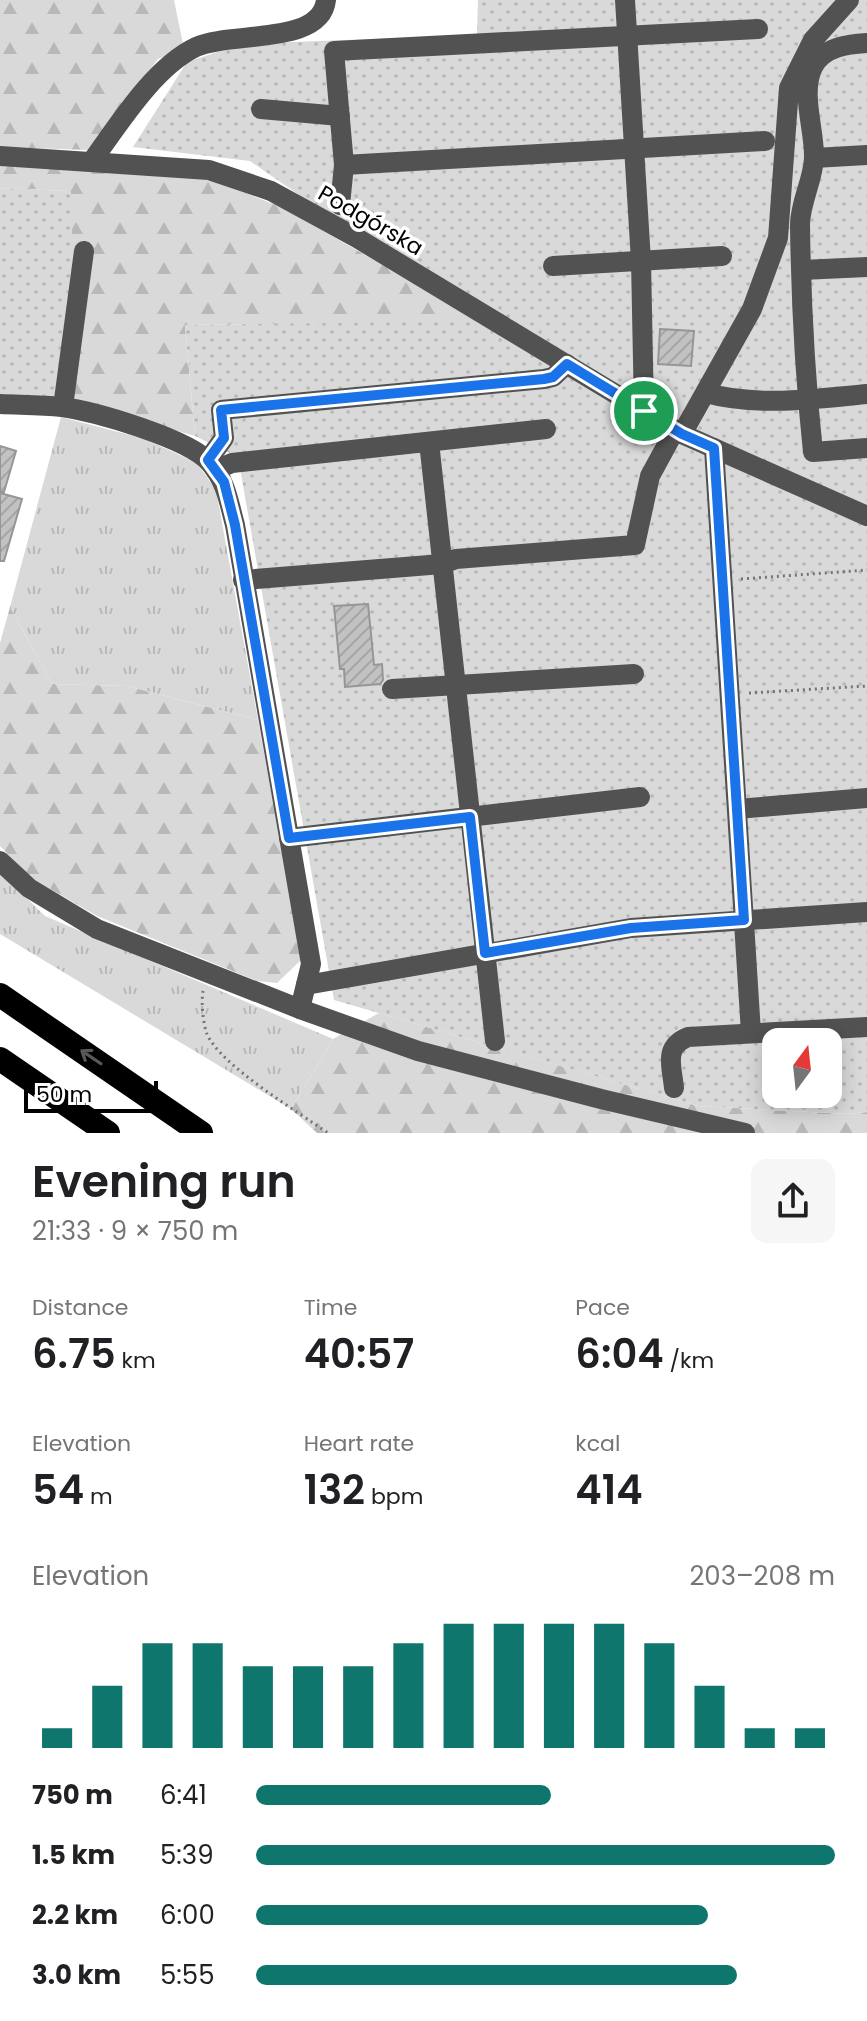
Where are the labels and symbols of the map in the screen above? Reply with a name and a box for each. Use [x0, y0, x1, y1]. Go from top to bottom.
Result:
street label: Podgórska [313, 178, 429, 263]
pin [610, 377, 678, 445]
north arrow [762, 1028, 842, 1108]
one-way arrow [80, 1049, 102, 1065]
scale bar [24, 1077, 158, 1113]

